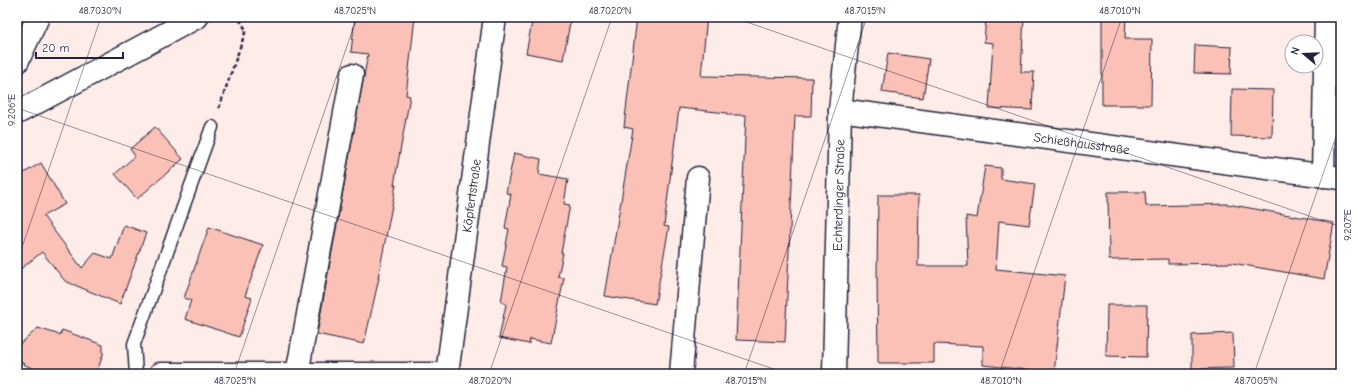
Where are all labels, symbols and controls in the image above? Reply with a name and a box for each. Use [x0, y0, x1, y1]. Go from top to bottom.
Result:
text: 48.7030°N [79, 5, 121, 17]
text: 48.7025°N [334, 5, 376, 17]
text: 48.7020°N [589, 5, 631, 17]
text: 48.7015°N [845, 5, 885, 17]
text: 48.7010°N [1099, 5, 1141, 17]
scale bar [36, 34, 123, 60]
north arrow [1284, 34, 1324, 74]
text: 20 m [42, 41, 70, 55]
text: N [1288, 45, 1302, 56]
text: 9.206°E [6, 94, 18, 126]
street label: Schießhausstraße [1033, 129, 1131, 157]
street label: Echterdinger Straße [830, 139, 847, 251]
street label: Köpfertstraße [459, 158, 484, 233]
text: 9.207°E [1342, 209, 1354, 241]
text: 48.7025°N [214, 375, 256, 387]
text: 48.7020°N [469, 375, 511, 387]
text: 48.7015°N [726, 375, 766, 387]
text: 48.7010°N [980, 375, 1022, 387]
text: 48.7005°N [1235, 375, 1277, 387]

